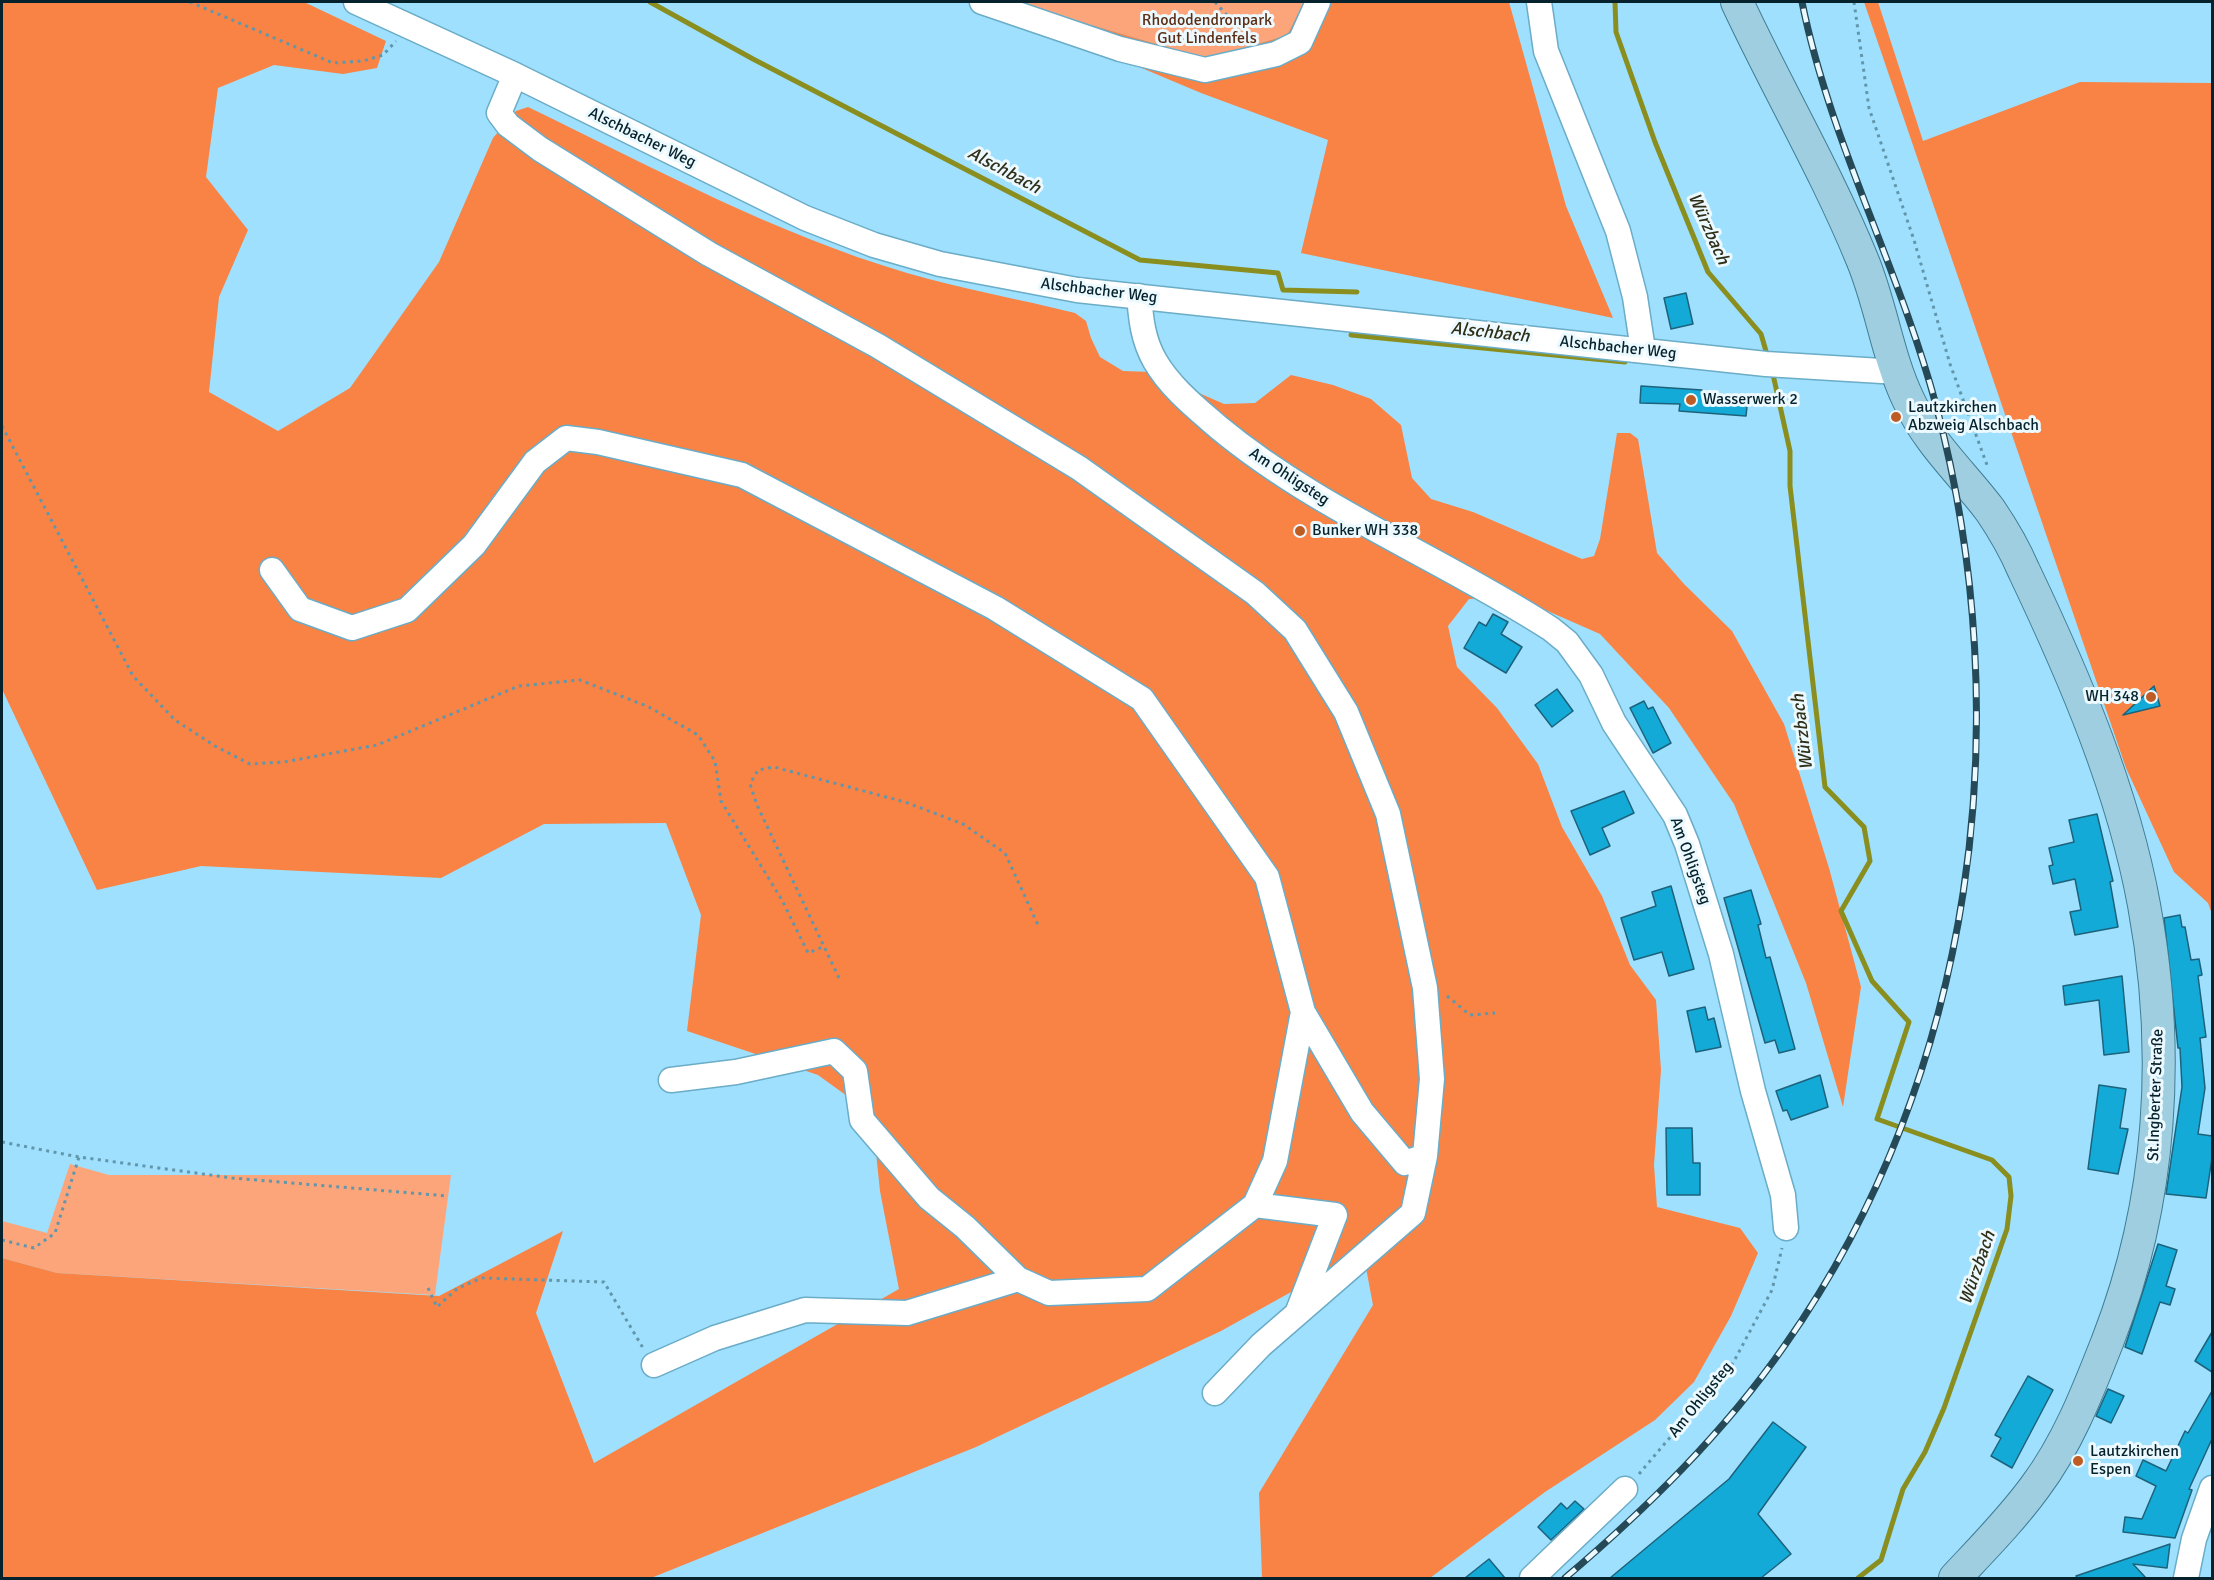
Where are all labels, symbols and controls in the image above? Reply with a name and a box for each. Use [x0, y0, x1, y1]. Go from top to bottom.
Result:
park label: Rhododendronpark Gut Lindenfels [1142, 11, 1272, 49]
street label: Alschbacher Weg [585, 104, 699, 172]
water label: Alschbach [964, 143, 1044, 199]
water label: Würzbach [1683, 190, 1733, 268]
street label: Alschbacher Weg [1040, 274, 1158, 308]
water label: Alschbach [1450, 318, 1530, 348]
street label: Alschbacher Weg [1559, 332, 1677, 364]
place label: Wasserwerk 2 [1703, 390, 1798, 410]
marker: Wasserwerk 2 [1684, 393, 1698, 407]
place label: Lautzkirchen Abzweig Alschbach [1908, 398, 2039, 436]
marker: Lautzkirchen Abzweig Alschbach [1889, 410, 1903, 424]
street label: Am Ohligsteg [1245, 444, 1333, 510]
place label: Bunker WH 338 [1312, 521, 1418, 541]
marker: Bunker WH 338 [1293, 524, 1307, 538]
place label: WH 348 [2085, 687, 2139, 707]
marker: WH 348 [2144, 690, 2158, 704]
water label: Würzbach [1788, 693, 1818, 771]
street label: Am Ohligsteg [1665, 815, 1715, 907]
street label: St.Ingberter Straße [2144, 1028, 2168, 1162]
water label: Würzbach [1955, 1228, 2001, 1308]
street label: Am Ohligsteg [1665, 1358, 1737, 1442]
place label: Lautzkirchen Espen [2090, 1442, 2179, 1480]
marker: Lautzkirchen Espen [2071, 1454, 2085, 1468]

